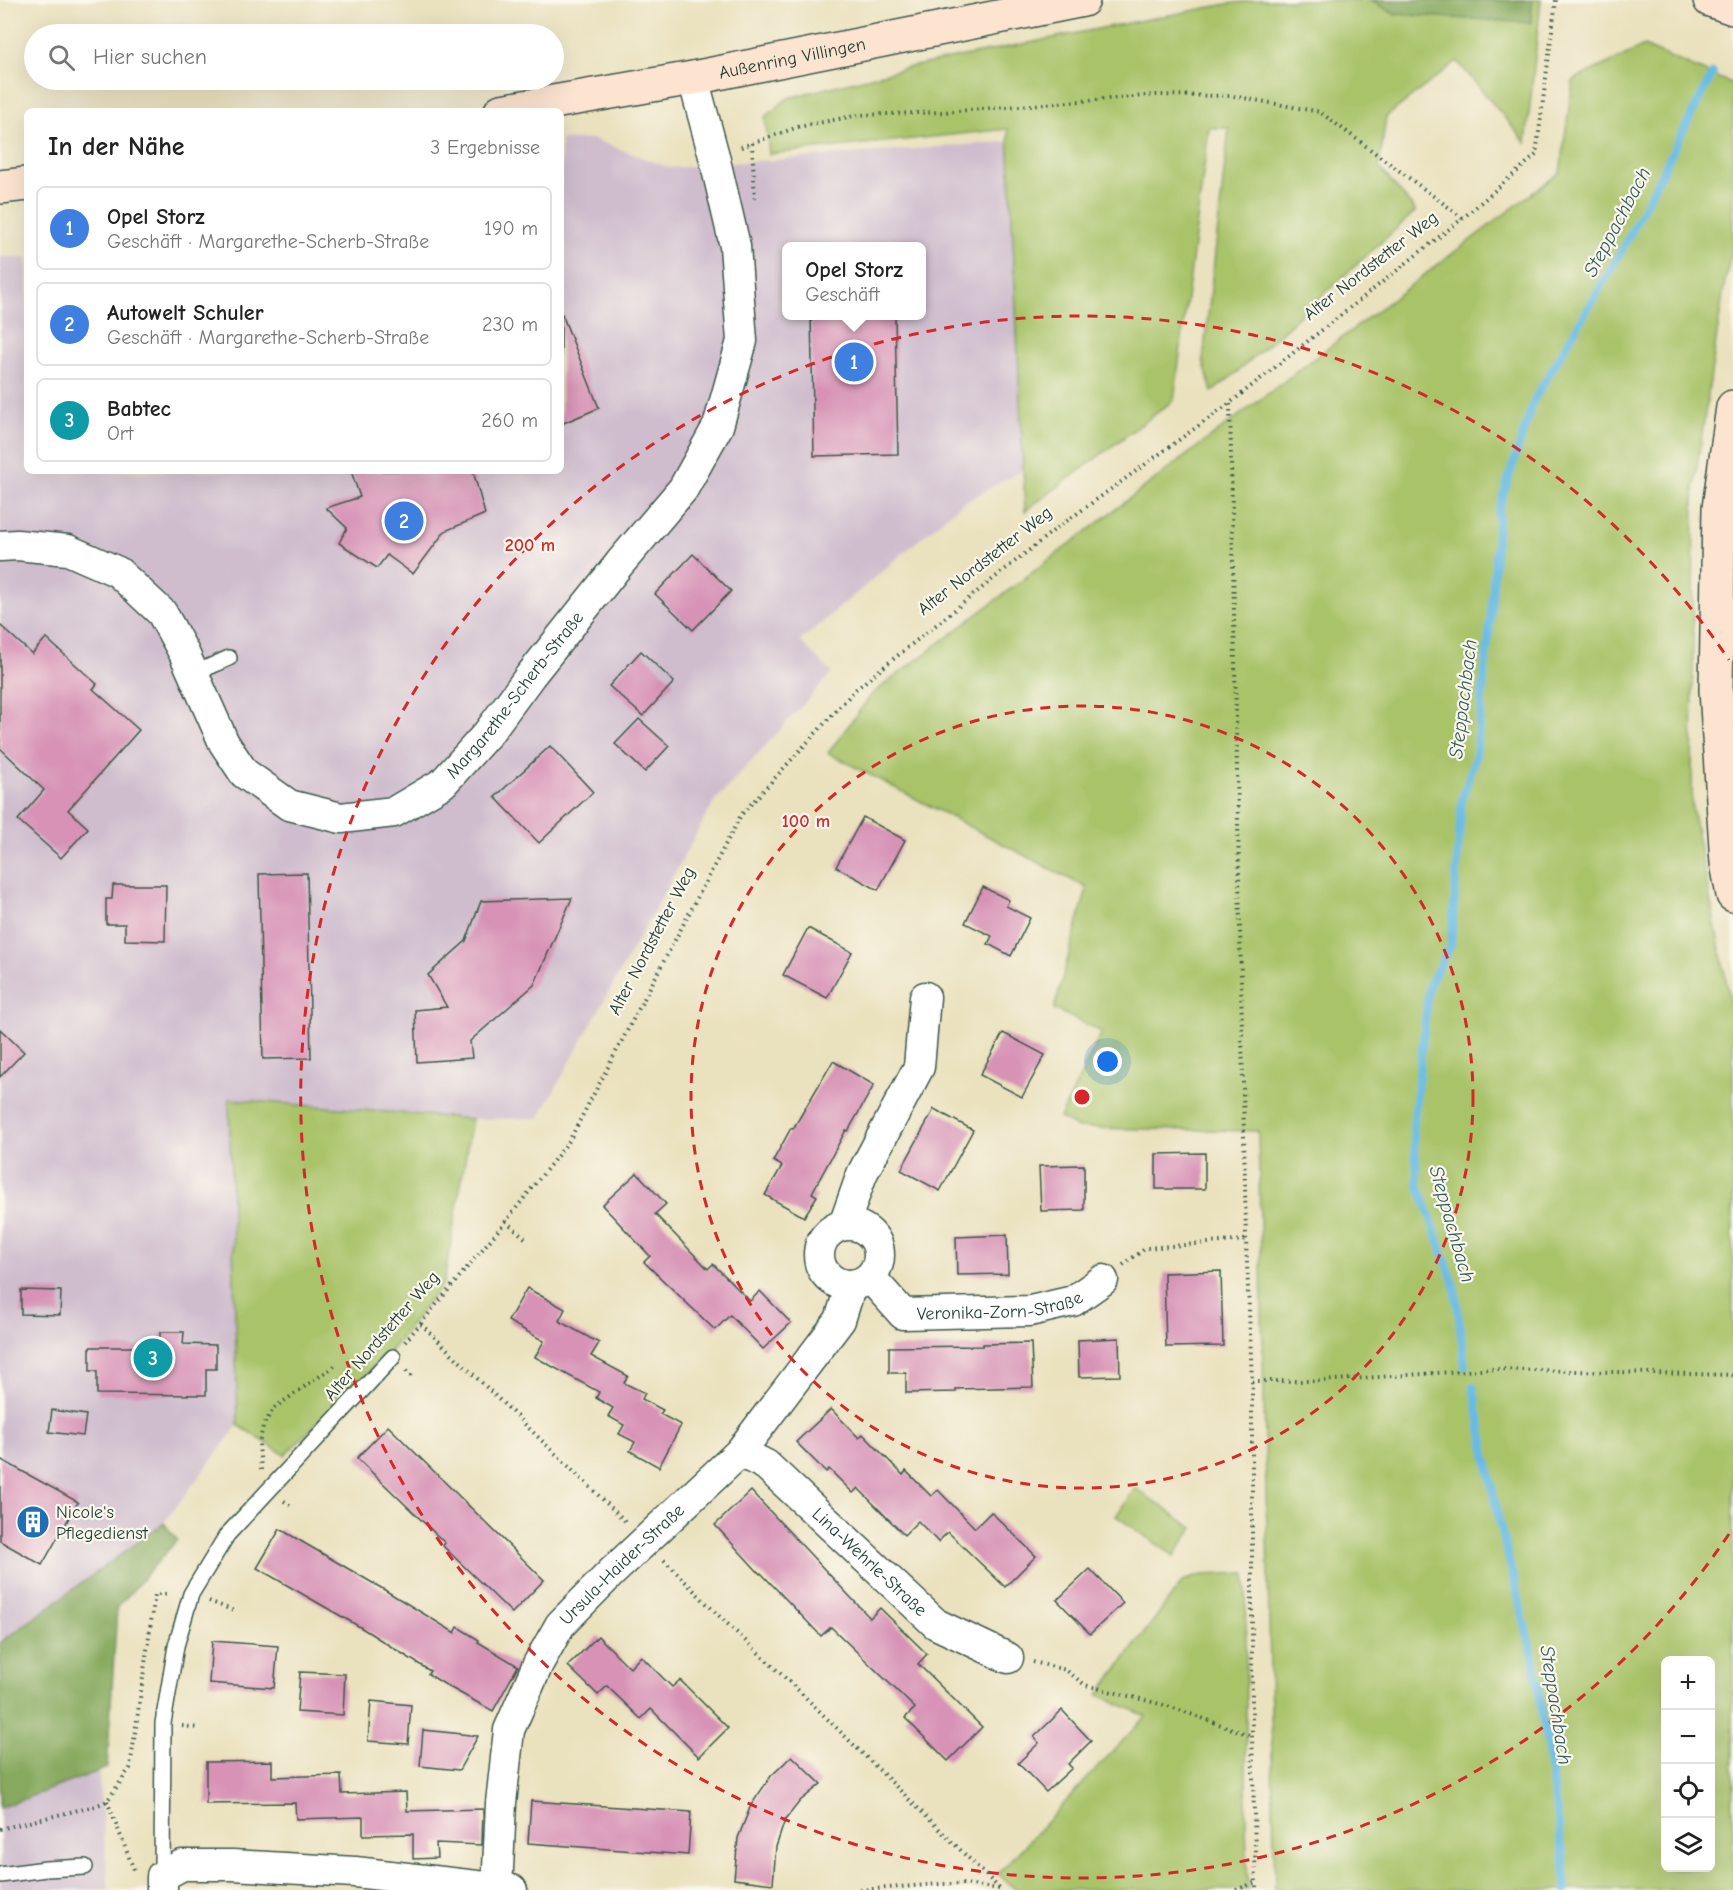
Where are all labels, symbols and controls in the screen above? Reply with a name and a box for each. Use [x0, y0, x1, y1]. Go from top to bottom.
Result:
search box [24, 24, 564, 90]
street label: Außenring Villingen [717, 33, 867, 83]
icon: search [45, 41, 78, 74]
text: Hier suchen [93, 44, 207, 70]
text: In der Nähe [48, 132, 185, 162]
text: 3 Ergebnisse [430, 136, 540, 159]
water label: Steppachbach [1579, 163, 1655, 281]
text: Opel Storz [107, 204, 205, 230]
street label: Alter Nordstetter Weg [1300, 207, 1442, 325]
text: 1 [66, 217, 73, 240]
text: 190 m [484, 217, 538, 240]
text: Geschäft · Margarethe-Scherb-Straße [107, 230, 429, 253]
popup [782, 242, 926, 320]
text: Opel Storz [805, 257, 903, 283]
text: Geschäft [805, 283, 880, 306]
text: Autowelt Schuler [107, 300, 264, 326]
text: 2 [65, 313, 74, 336]
text: 230 m [482, 313, 538, 336]
text: Geschäft · Margarethe-Scherb-Straße [107, 326, 429, 349]
pin: 1 [834, 340, 874, 385]
text: Babtec [107, 396, 171, 422]
text: 3 [65, 409, 74, 432]
text: 260 m [481, 409, 538, 432]
text: Ort [107, 422, 134, 445]
pin: 2 [384, 498, 424, 544]
street label: Alter Nordstetter Weg [914, 502, 1056, 620]
text: 200 m [505, 535, 555, 556]
street label: Margarethe-Scherb-Straße [442, 607, 588, 783]
water label: Steppachbach [1444, 638, 1482, 760]
text: 100 m [782, 811, 830, 832]
street label: Alter Nordstetter Weg [604, 863, 700, 1019]
your location [1093, 1047, 1122, 1076]
centre of rings [1072, 1087, 1092, 1107]
water label: Steppachbach [1424, 1163, 1480, 1285]
street label: Alter Nordstetter Weg [320, 1267, 444, 1405]
street label: Veronika-Zorn-Straße [917, 1287, 1087, 1324]
pin: 3 [134, 1336, 172, 1380]
street label: Ursula-Haider-Straße [555, 1499, 688, 1629]
place label: Nicole's Pflegedienst [56, 1502, 149, 1544]
street label: Lina-Wehrle-Straße [808, 1503, 931, 1621]
building icon: Nicole's Pflegedienst [15, 1504, 51, 1540]
water label: Steppachbach [1535, 1644, 1577, 1766]
map controls [1661, 1656, 1715, 1872]
button: + [1661, 1656, 1715, 1710]
button: − [1661, 1710, 1715, 1764]
button: locate [1661, 1764, 1715, 1818]
button: layers [1661, 1818, 1715, 1872]

